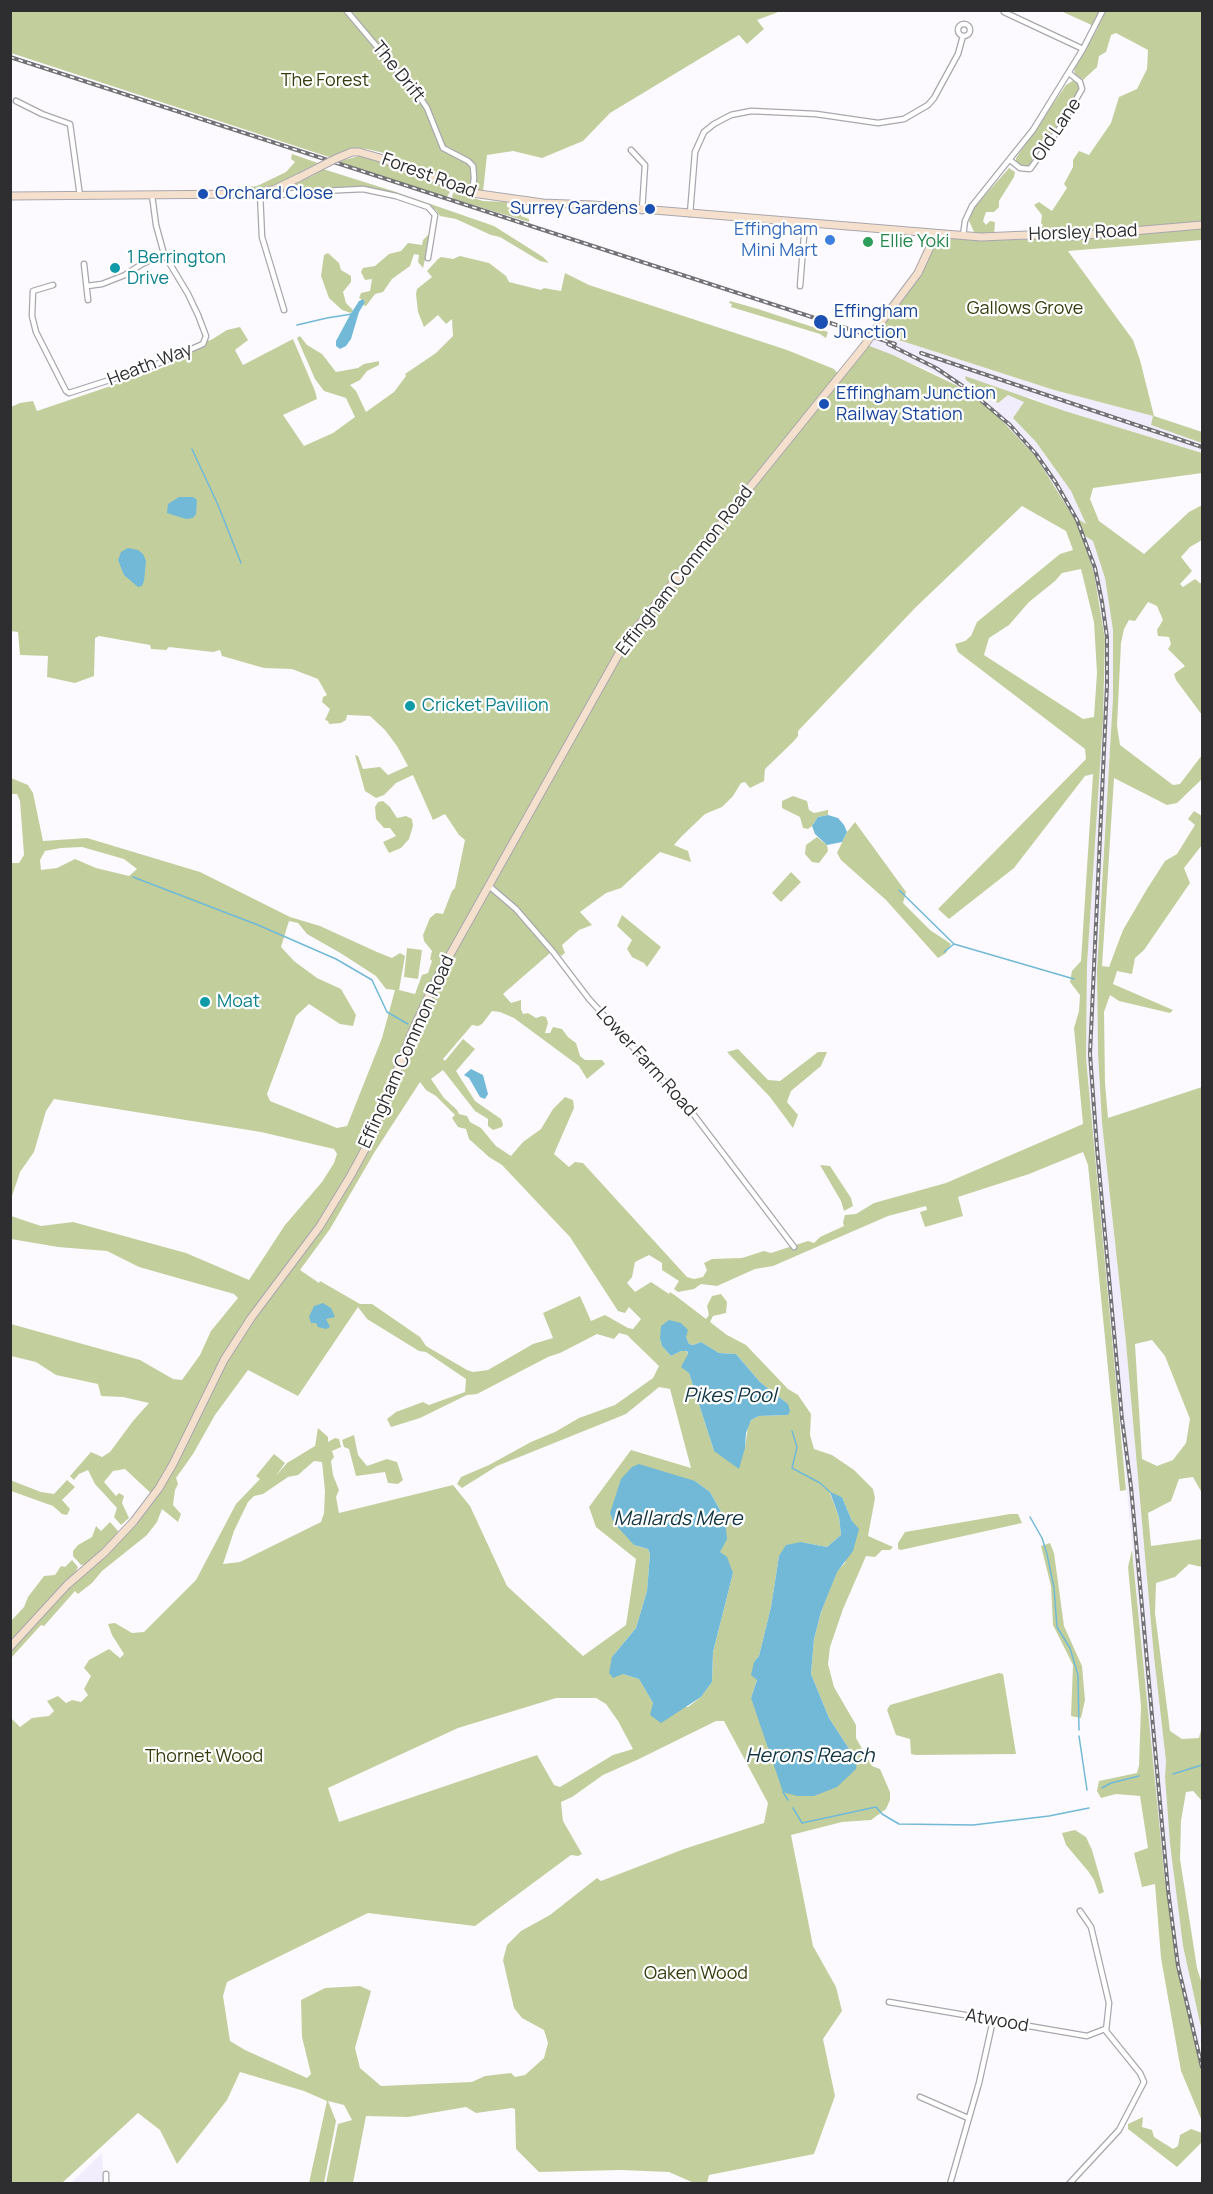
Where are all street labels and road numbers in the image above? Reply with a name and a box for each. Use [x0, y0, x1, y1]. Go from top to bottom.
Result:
street label: The Drift [367, 37, 429, 107]
street label: Old Lane [1028, 94, 1086, 166]
street label: Forest Road [379, 149, 479, 203]
street label: Horsley Road [1028, 220, 1138, 246]
street label: Heath Way [105, 339, 195, 391]
street label: Effingham Common Road [612, 482, 758, 660]
street label: Effingham Common Road [355, 952, 459, 1152]
street label: Lower Farm Road [591, 1003, 701, 1121]
street label: Atwood [964, 2005, 1030, 2037]

